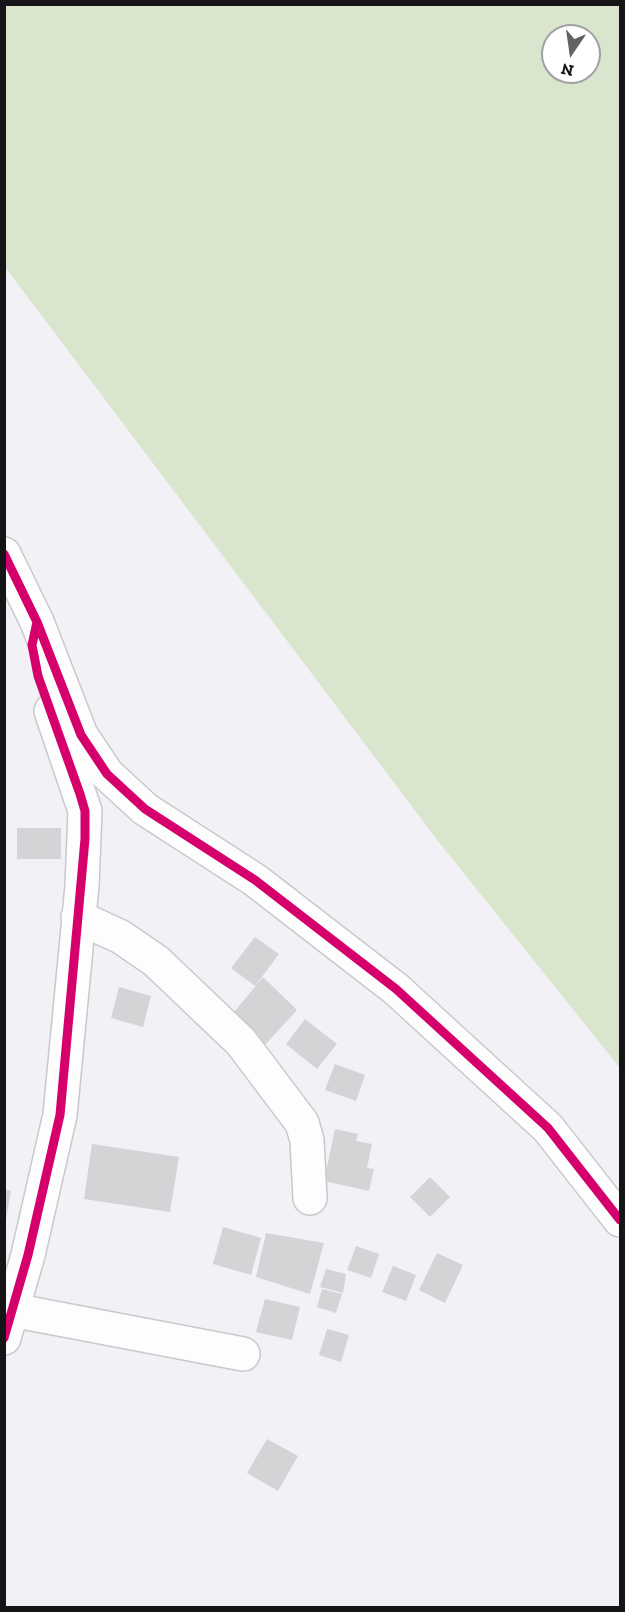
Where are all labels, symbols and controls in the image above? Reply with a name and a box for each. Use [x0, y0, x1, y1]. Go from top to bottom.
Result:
north arrow [541, 24, 601, 84]
text: N [559, 59, 575, 81]

